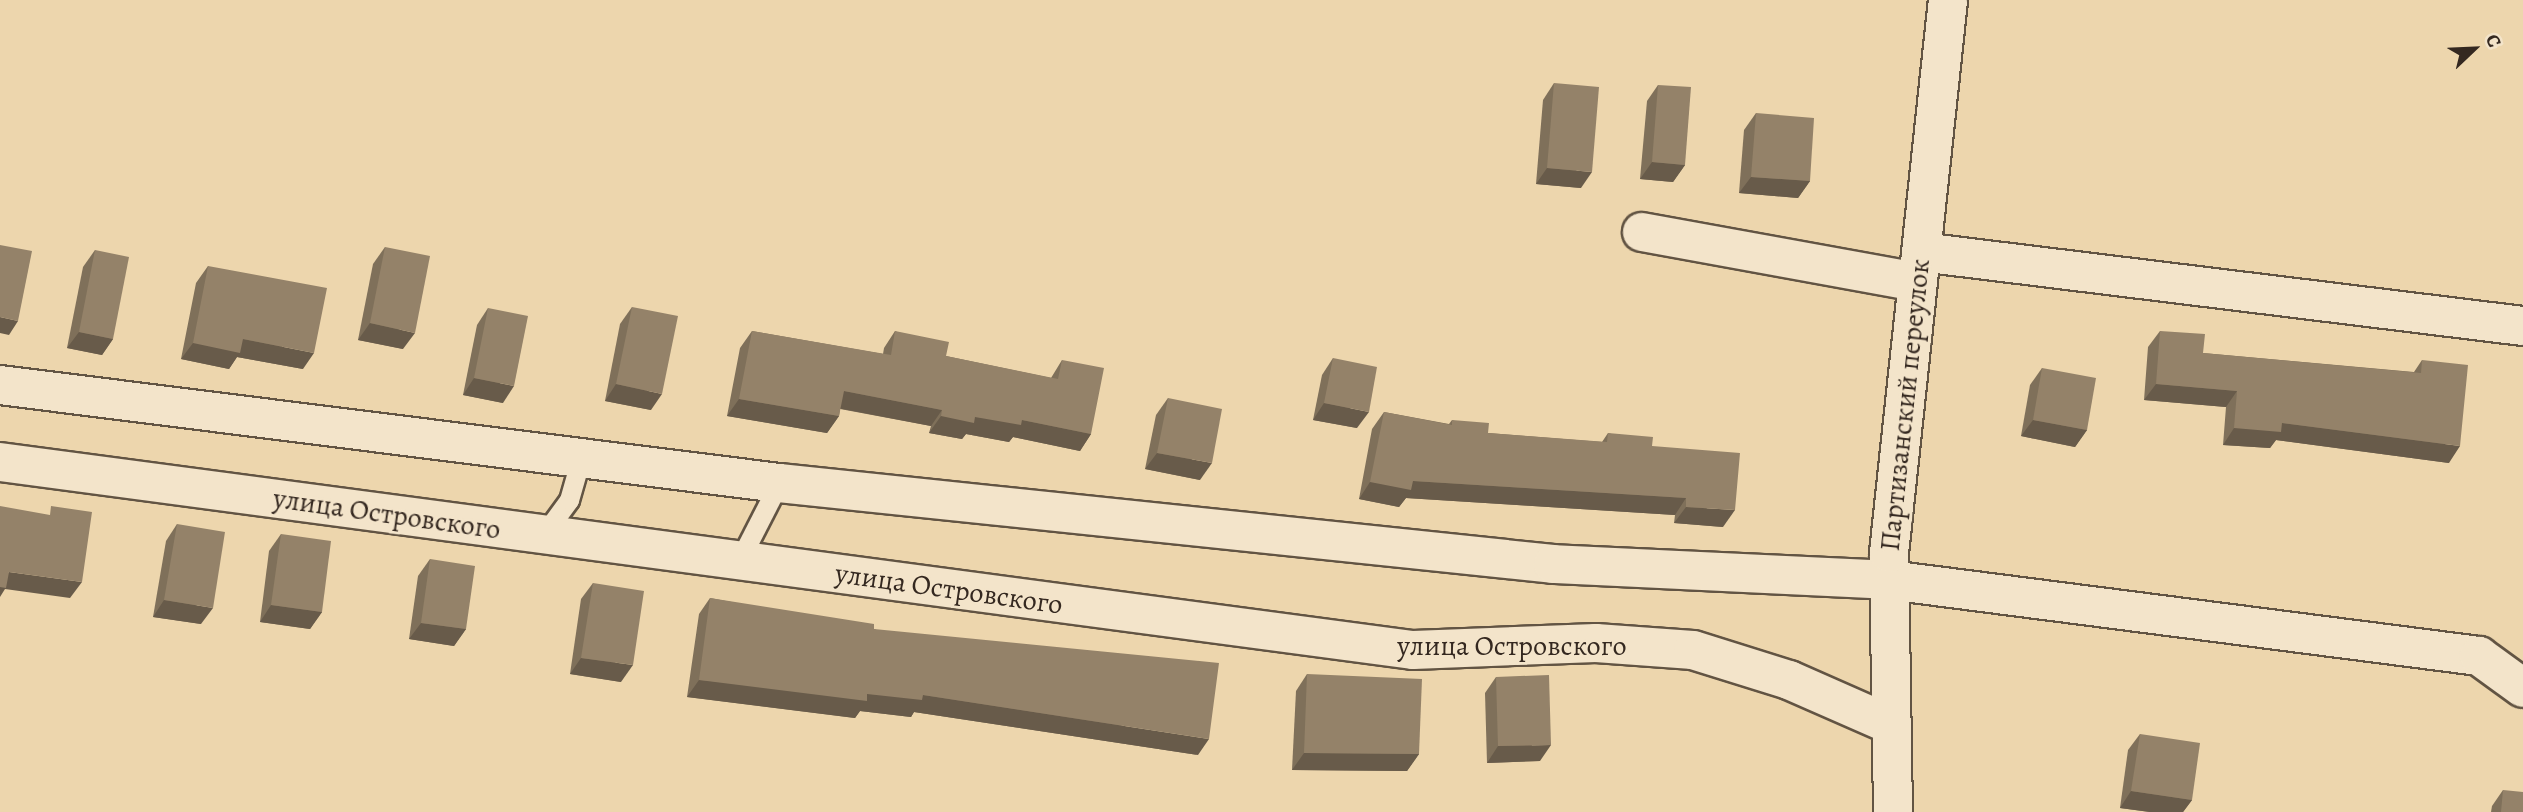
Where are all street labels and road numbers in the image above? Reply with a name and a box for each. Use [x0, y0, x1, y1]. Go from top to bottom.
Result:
street label: Партизанский переулок [1873, 257, 1937, 553]
street label: улица Островского [271, 481, 503, 547]
street label: улица Островского [833, 556, 1065, 622]
street label: улица Островского [1397, 629, 1627, 663]

